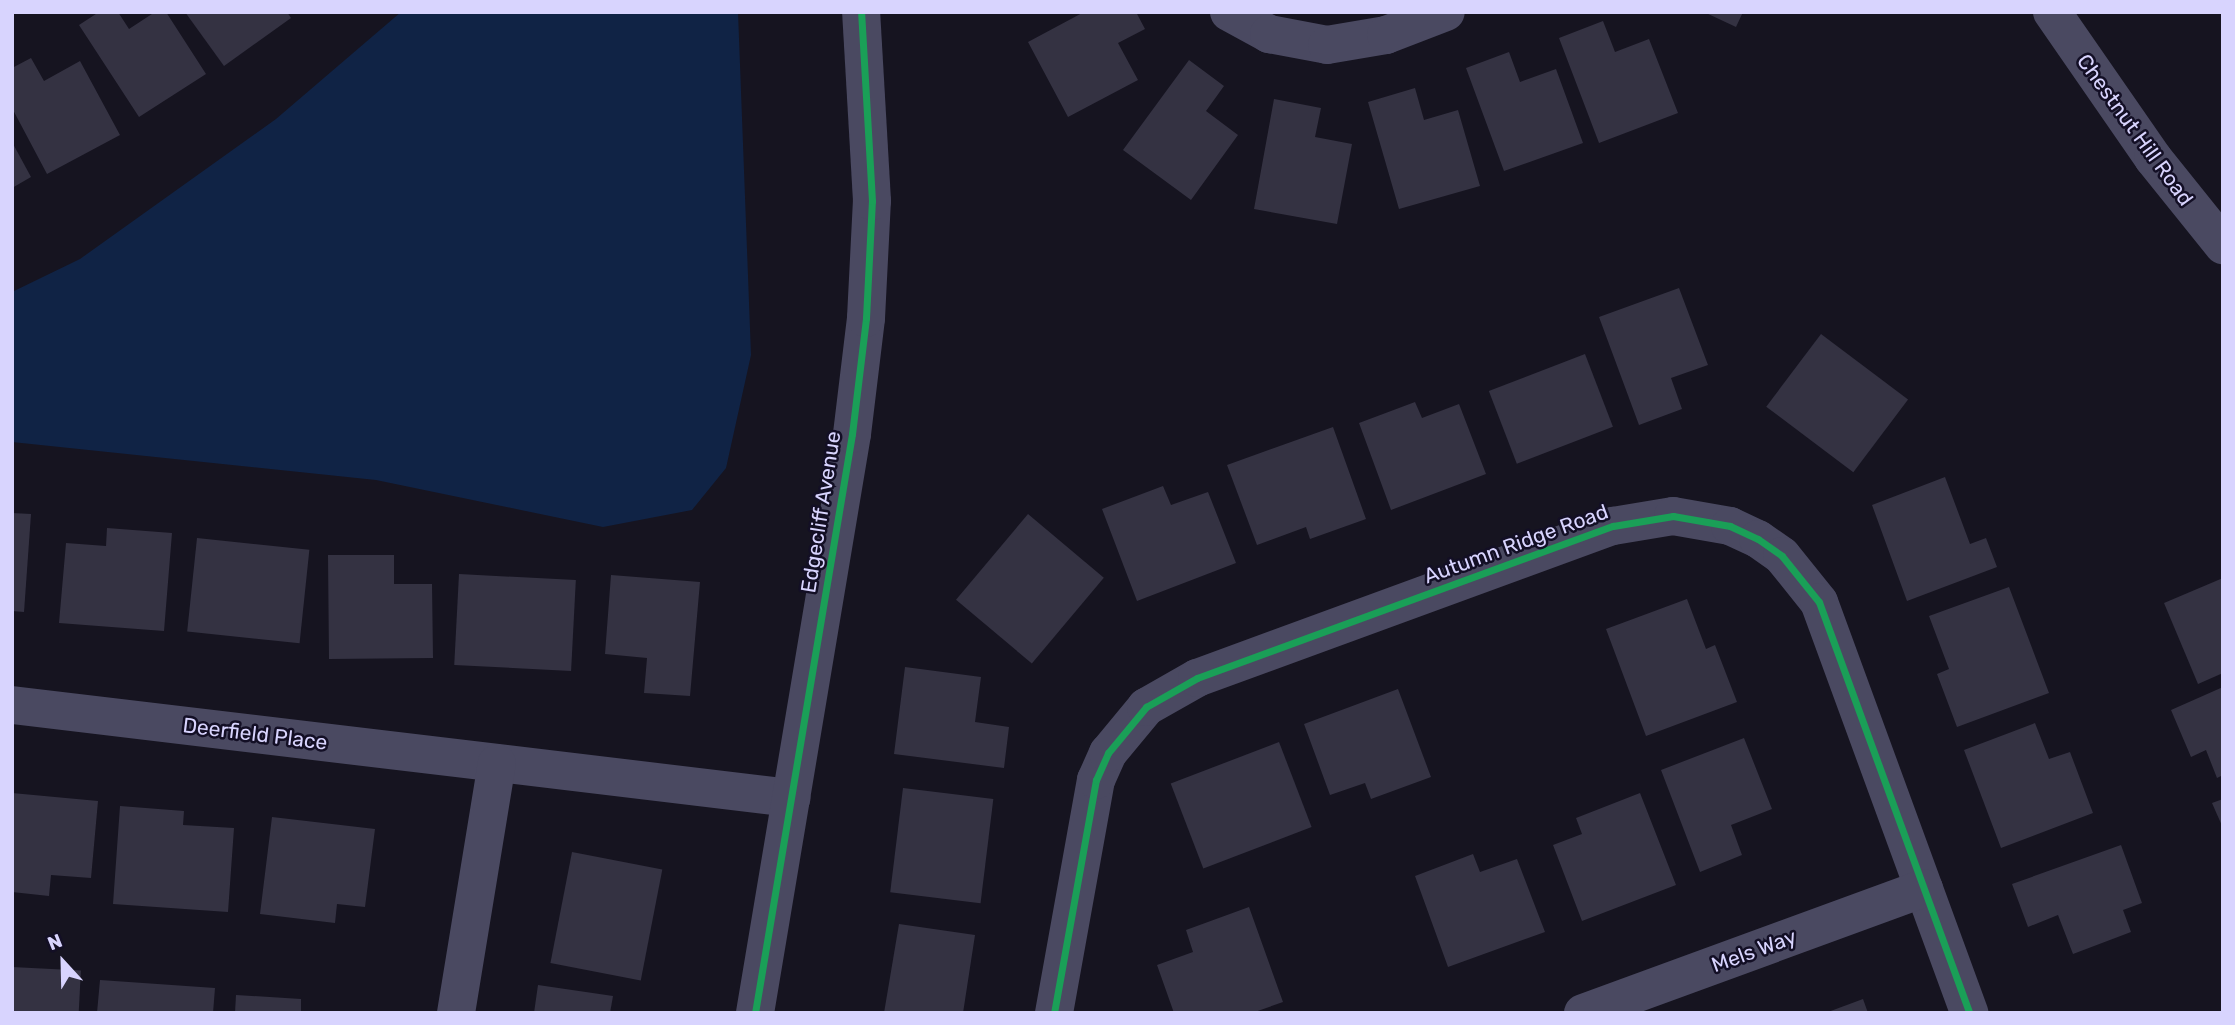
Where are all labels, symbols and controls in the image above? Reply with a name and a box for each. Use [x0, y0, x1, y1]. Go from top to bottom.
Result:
street label: Chestnut Hill Road [2072, 49, 2198, 211]
street label: Edgecliff Avenue [796, 429, 846, 595]
street label: Autumn Ridge Road [1420, 499, 1612, 589]
street label: Deerfield Place [181, 713, 329, 755]
street label: Mels Way [1708, 924, 1800, 978]
north arrow [28, 927, 98, 997]
text: N [44, 929, 66, 955]

